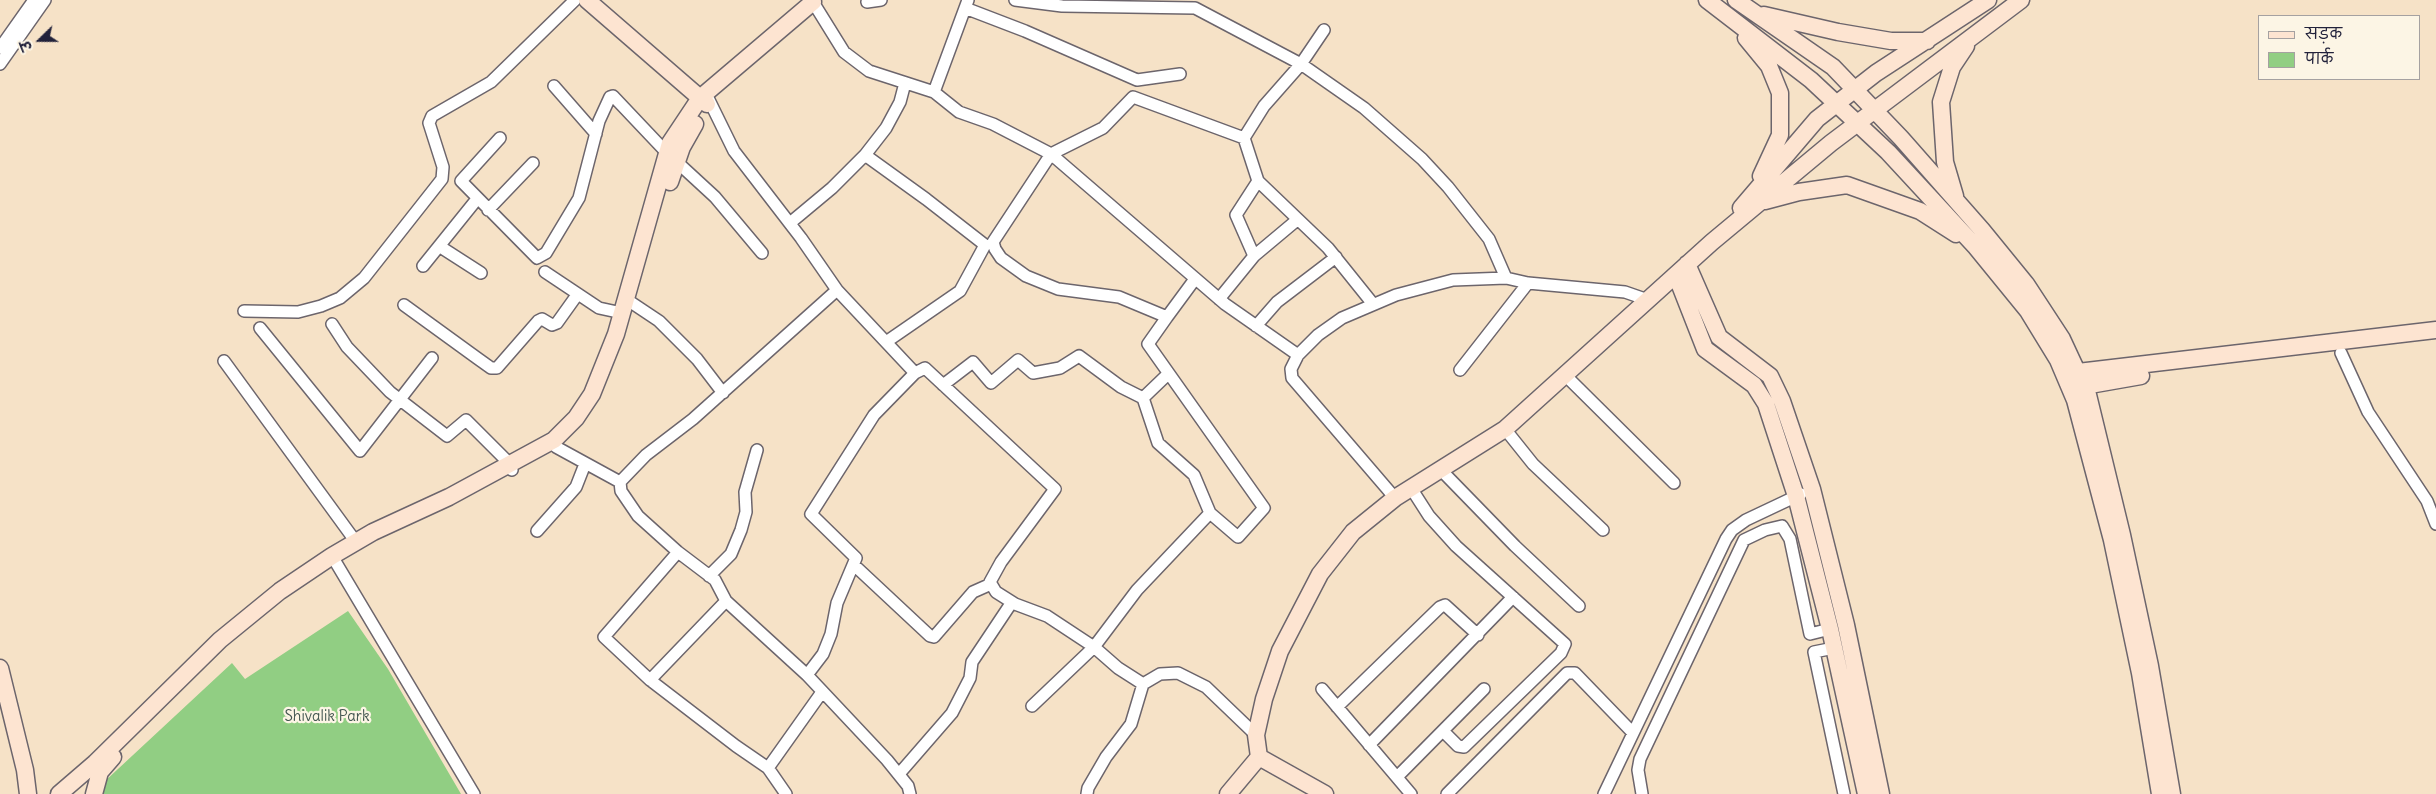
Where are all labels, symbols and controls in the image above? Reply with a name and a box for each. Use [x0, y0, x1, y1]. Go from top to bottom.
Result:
north arrow [15, 15, 65, 65]
legend [2258, 15, 2421, 80]
text: सड़क [2305, 24, 2342, 43]
text: उ [16, 38, 36, 53]
text: पार्क [2305, 49, 2333, 68]
park label: Shivalik Park [284, 708, 370, 726]

